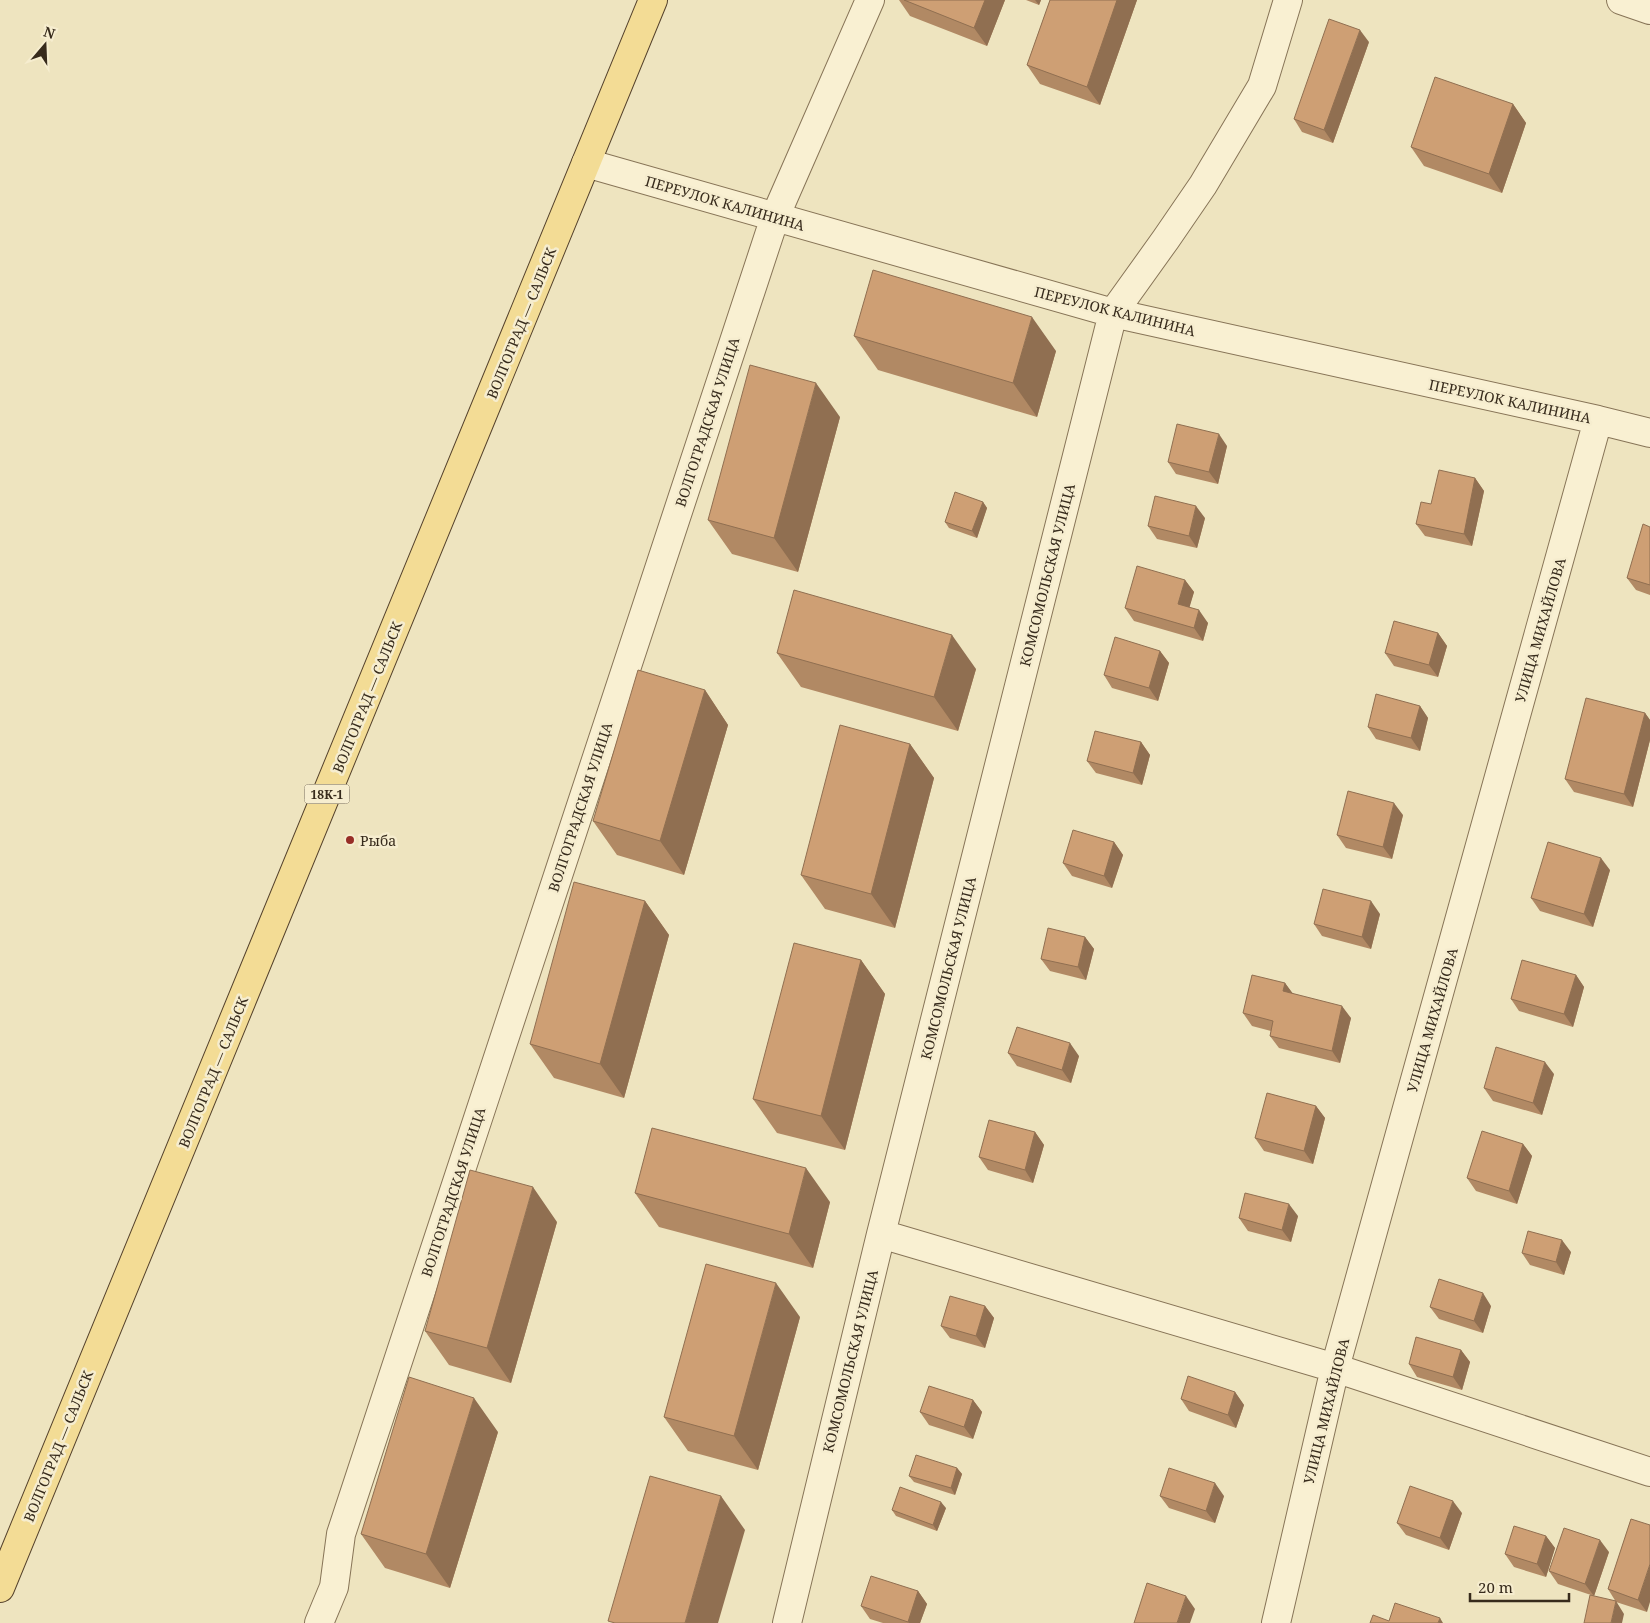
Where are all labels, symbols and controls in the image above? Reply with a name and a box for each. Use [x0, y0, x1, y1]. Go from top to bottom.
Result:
north arrow [20, 20, 70, 70]
text: N [41, 21, 58, 43]
street label: ПЕРЕУЛОК КАЛИНИНА [643, 171, 807, 235]
street label: ВОЛГОГРАД — САЛЬСК [482, 244, 560, 402]
street label: ПЕРЕУЛОК КАЛИНИНА [1033, 282, 1198, 340]
street label: ВОЛГОГРАДСКАЯ УЛИЦА [671, 335, 743, 509]
street label: ПЕРЕУЛОК КАЛИНИНА [1427, 375, 1593, 427]
street label: КОМСОМОЛЬСКАЯ УЛИЦА [1015, 481, 1079, 668]
street label: УЛИЦА МИХАЙЛОВА [1510, 555, 1570, 705]
street label: ВОЛГОГРАД — САЛЬСК [328, 618, 406, 776]
street label: ВОЛГОГРАДСКАЯ УЛИЦА [544, 720, 616, 894]
road number: 18К-1 [304, 784, 350, 804]
place label: Рыба [360, 831, 396, 850]
marker: Рыба [344, 834, 356, 846]
street label: КОМСОМОЛЬСКАЯ УЛИЦА [916, 874, 980, 1061]
street label: УЛИЦА МИХАЙЛОВА [1402, 945, 1462, 1095]
street label: ВОЛГОГРАД — САЛЬСК [174, 993, 252, 1151]
street label: ВОЛГОГРАДСКАЯ УЛИЦА [417, 1105, 489, 1279]
street label: КОМСОМОЛЬСКАЯ УЛИЦА [818, 1267, 882, 1454]
street label: УЛИЦА МИХАЙЛОВА [1299, 1336, 1353, 1486]
street label: ВОЛГОГРАД — САЛЬСК [19, 1367, 97, 1525]
scale bar [1470, 1570, 1569, 1602]
text: 20 m [1478, 1577, 1513, 1597]

